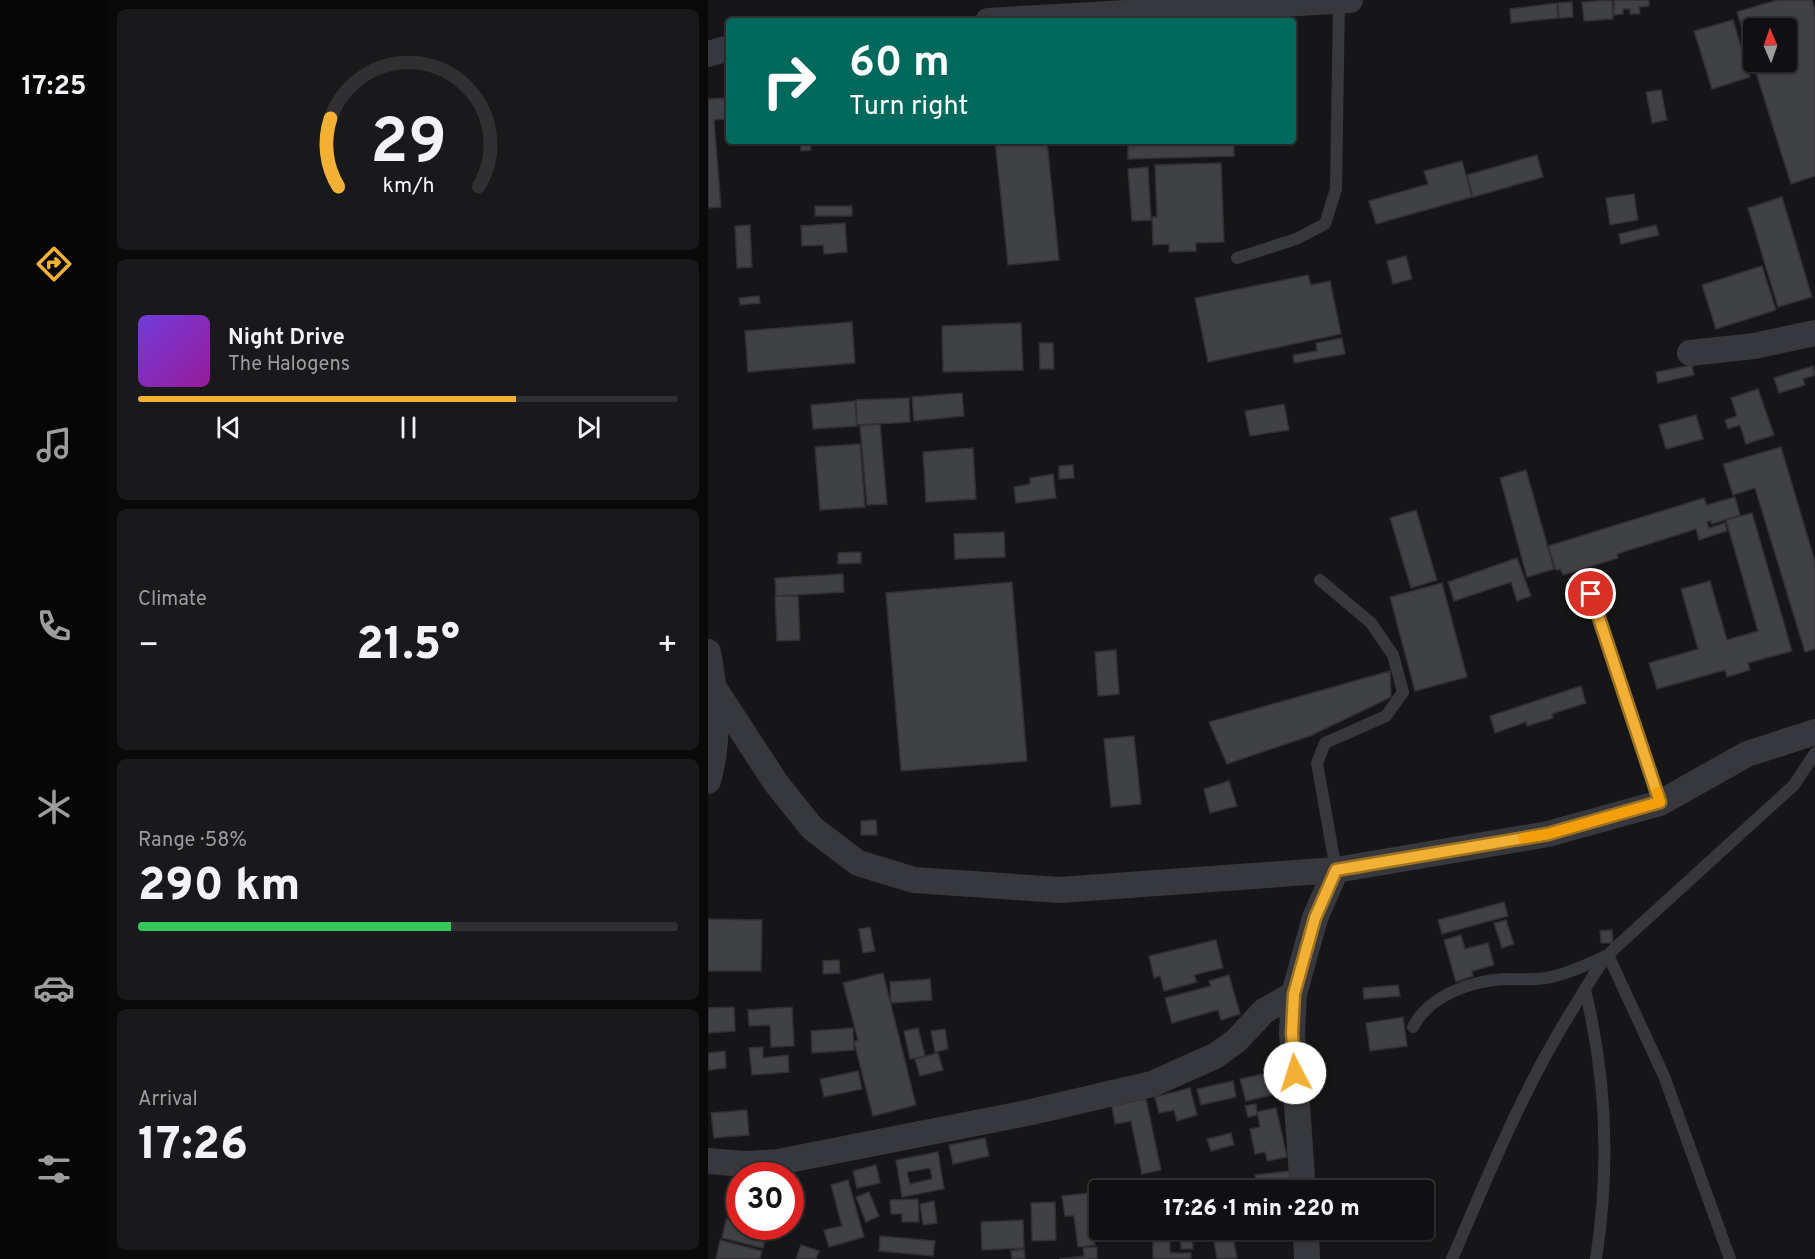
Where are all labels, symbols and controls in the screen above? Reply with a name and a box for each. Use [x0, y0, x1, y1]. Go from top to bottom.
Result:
north arrow [1743, 18, 1797, 72]
map controls [1743, 18, 1797, 72]
text: 60 m [849, 38, 950, 91]
icon: right [750, 42, 828, 120]
text: 17:25 [22, 70, 86, 104]
text: Turn right [849, 90, 968, 124]
text: 29 [370, 106, 446, 185]
text: km/h [382, 173, 434, 200]
icon: directions [33, 243, 75, 285]
text: Night Drive [228, 325, 345, 352]
text: The Halogens [228, 352, 350, 378]
icon: previous [212, 411, 245, 444]
icon: pause [392, 411, 425, 444]
icon: next [572, 411, 605, 444]
icon: music [33, 424, 75, 466]
pin [1565, 568, 1616, 619]
icon: arrive [1574, 577, 1607, 610]
text: Climate [138, 587, 207, 613]
icon: phone [33, 605, 75, 647]
text: 21.5° [356, 618, 460, 675]
text: − [138, 626, 159, 668]
text: + [657, 626, 678, 668]
icon: climate [33, 786, 75, 828]
text: Range · 58% [138, 828, 247, 854]
text: 290 km [138, 859, 300, 916]
icon: car [33, 967, 75, 1009]
position arrow [1263, 1041, 1327, 1105]
text: Arrival [138, 1087, 198, 1113]
text: 17:26 [138, 1118, 248, 1175]
icon: filters [33, 1148, 75, 1190]
speed limit sign: 30 [726, 1162, 804, 1240]
text: 17:26 · 1 min · 220 m [1163, 1196, 1360, 1223]

